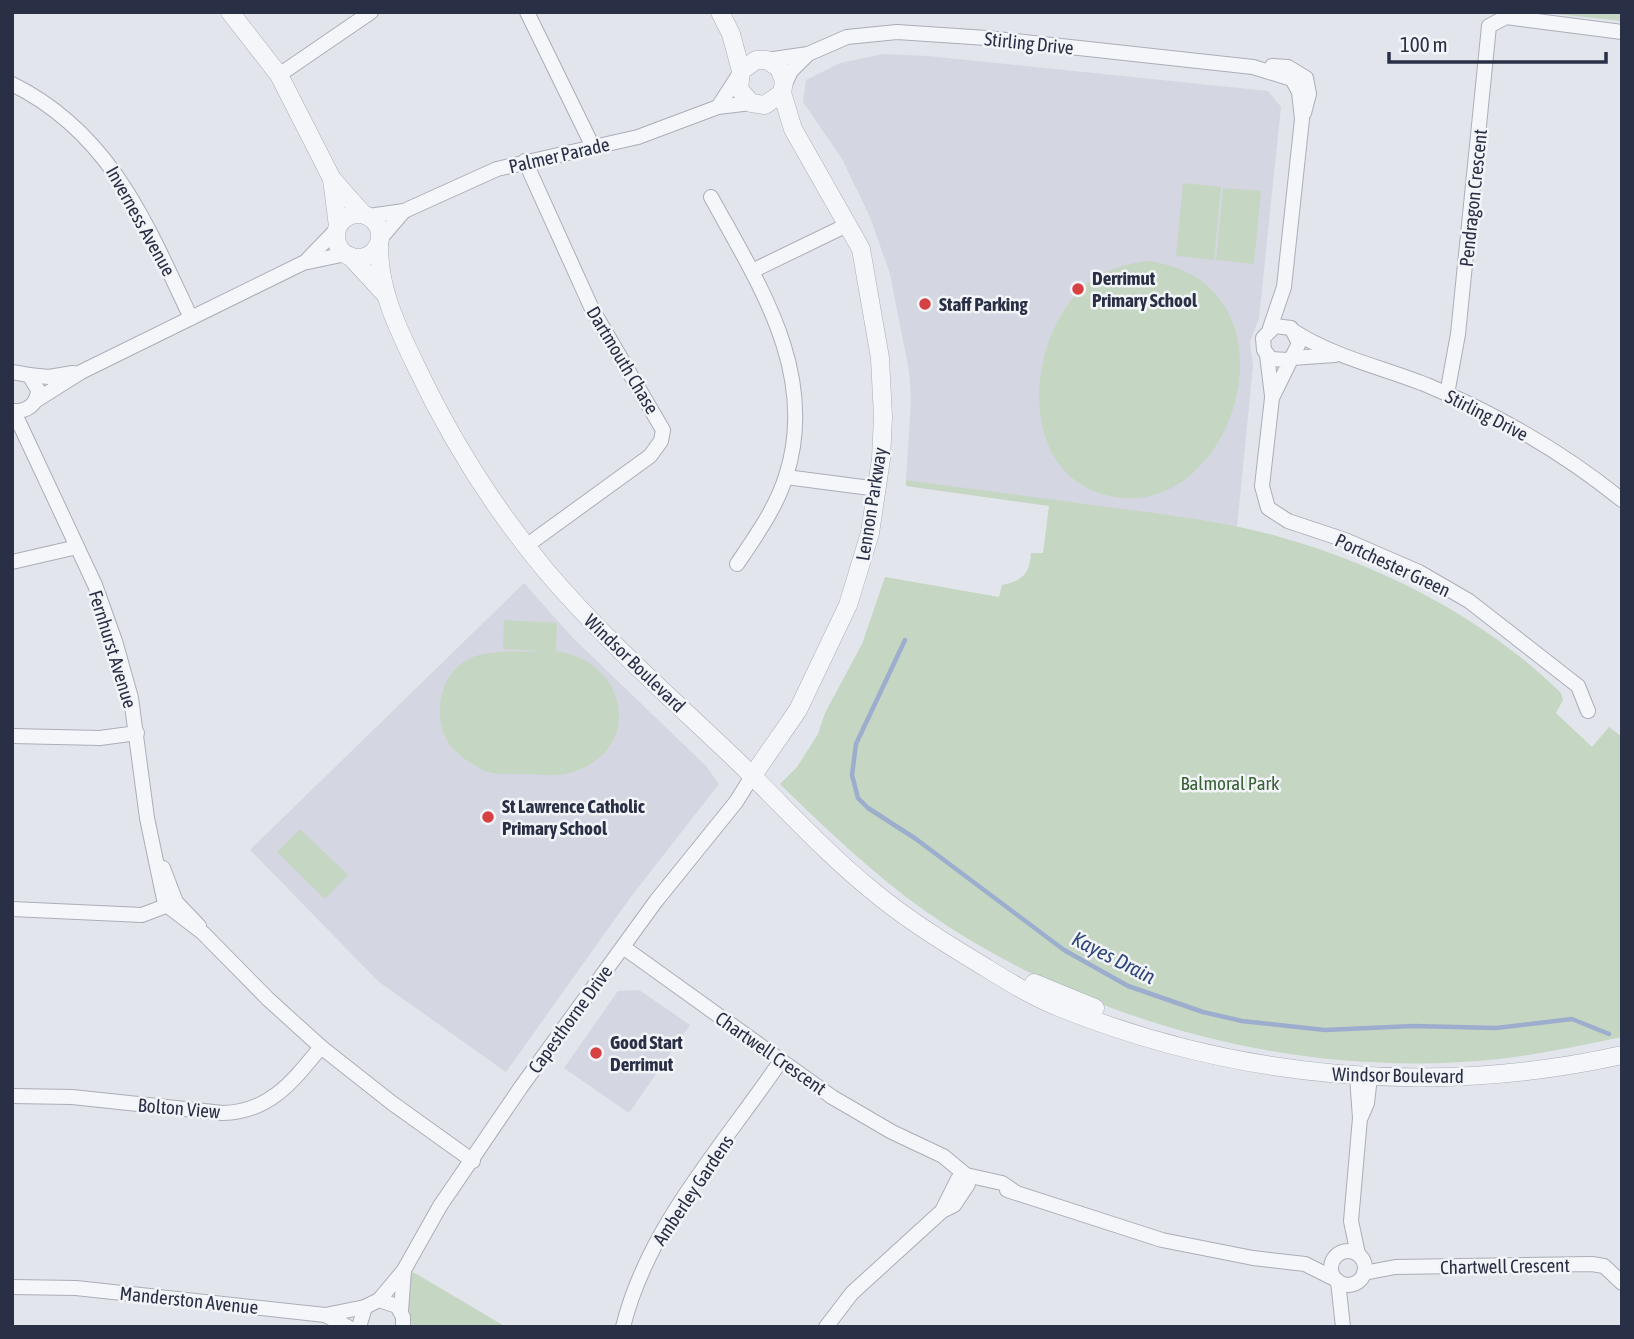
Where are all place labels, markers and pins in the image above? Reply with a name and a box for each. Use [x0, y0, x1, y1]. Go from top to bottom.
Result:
place label: Derrimut Primary School [1092, 267, 1198, 311]
marker: Derrimut Primary School [1070, 281, 1086, 297]
place label: Staff Parking [939, 293, 1028, 315]
marker: Staff Parking [917, 296, 933, 312]
place label: St Lawrence Catholic Primary School [502, 795, 645, 839]
marker: St Lawrence Catholic Primary School [480, 809, 496, 825]
place label: Good Start Derrimut [610, 1031, 683, 1075]
marker: Good Start Derrimut [588, 1045, 604, 1061]

